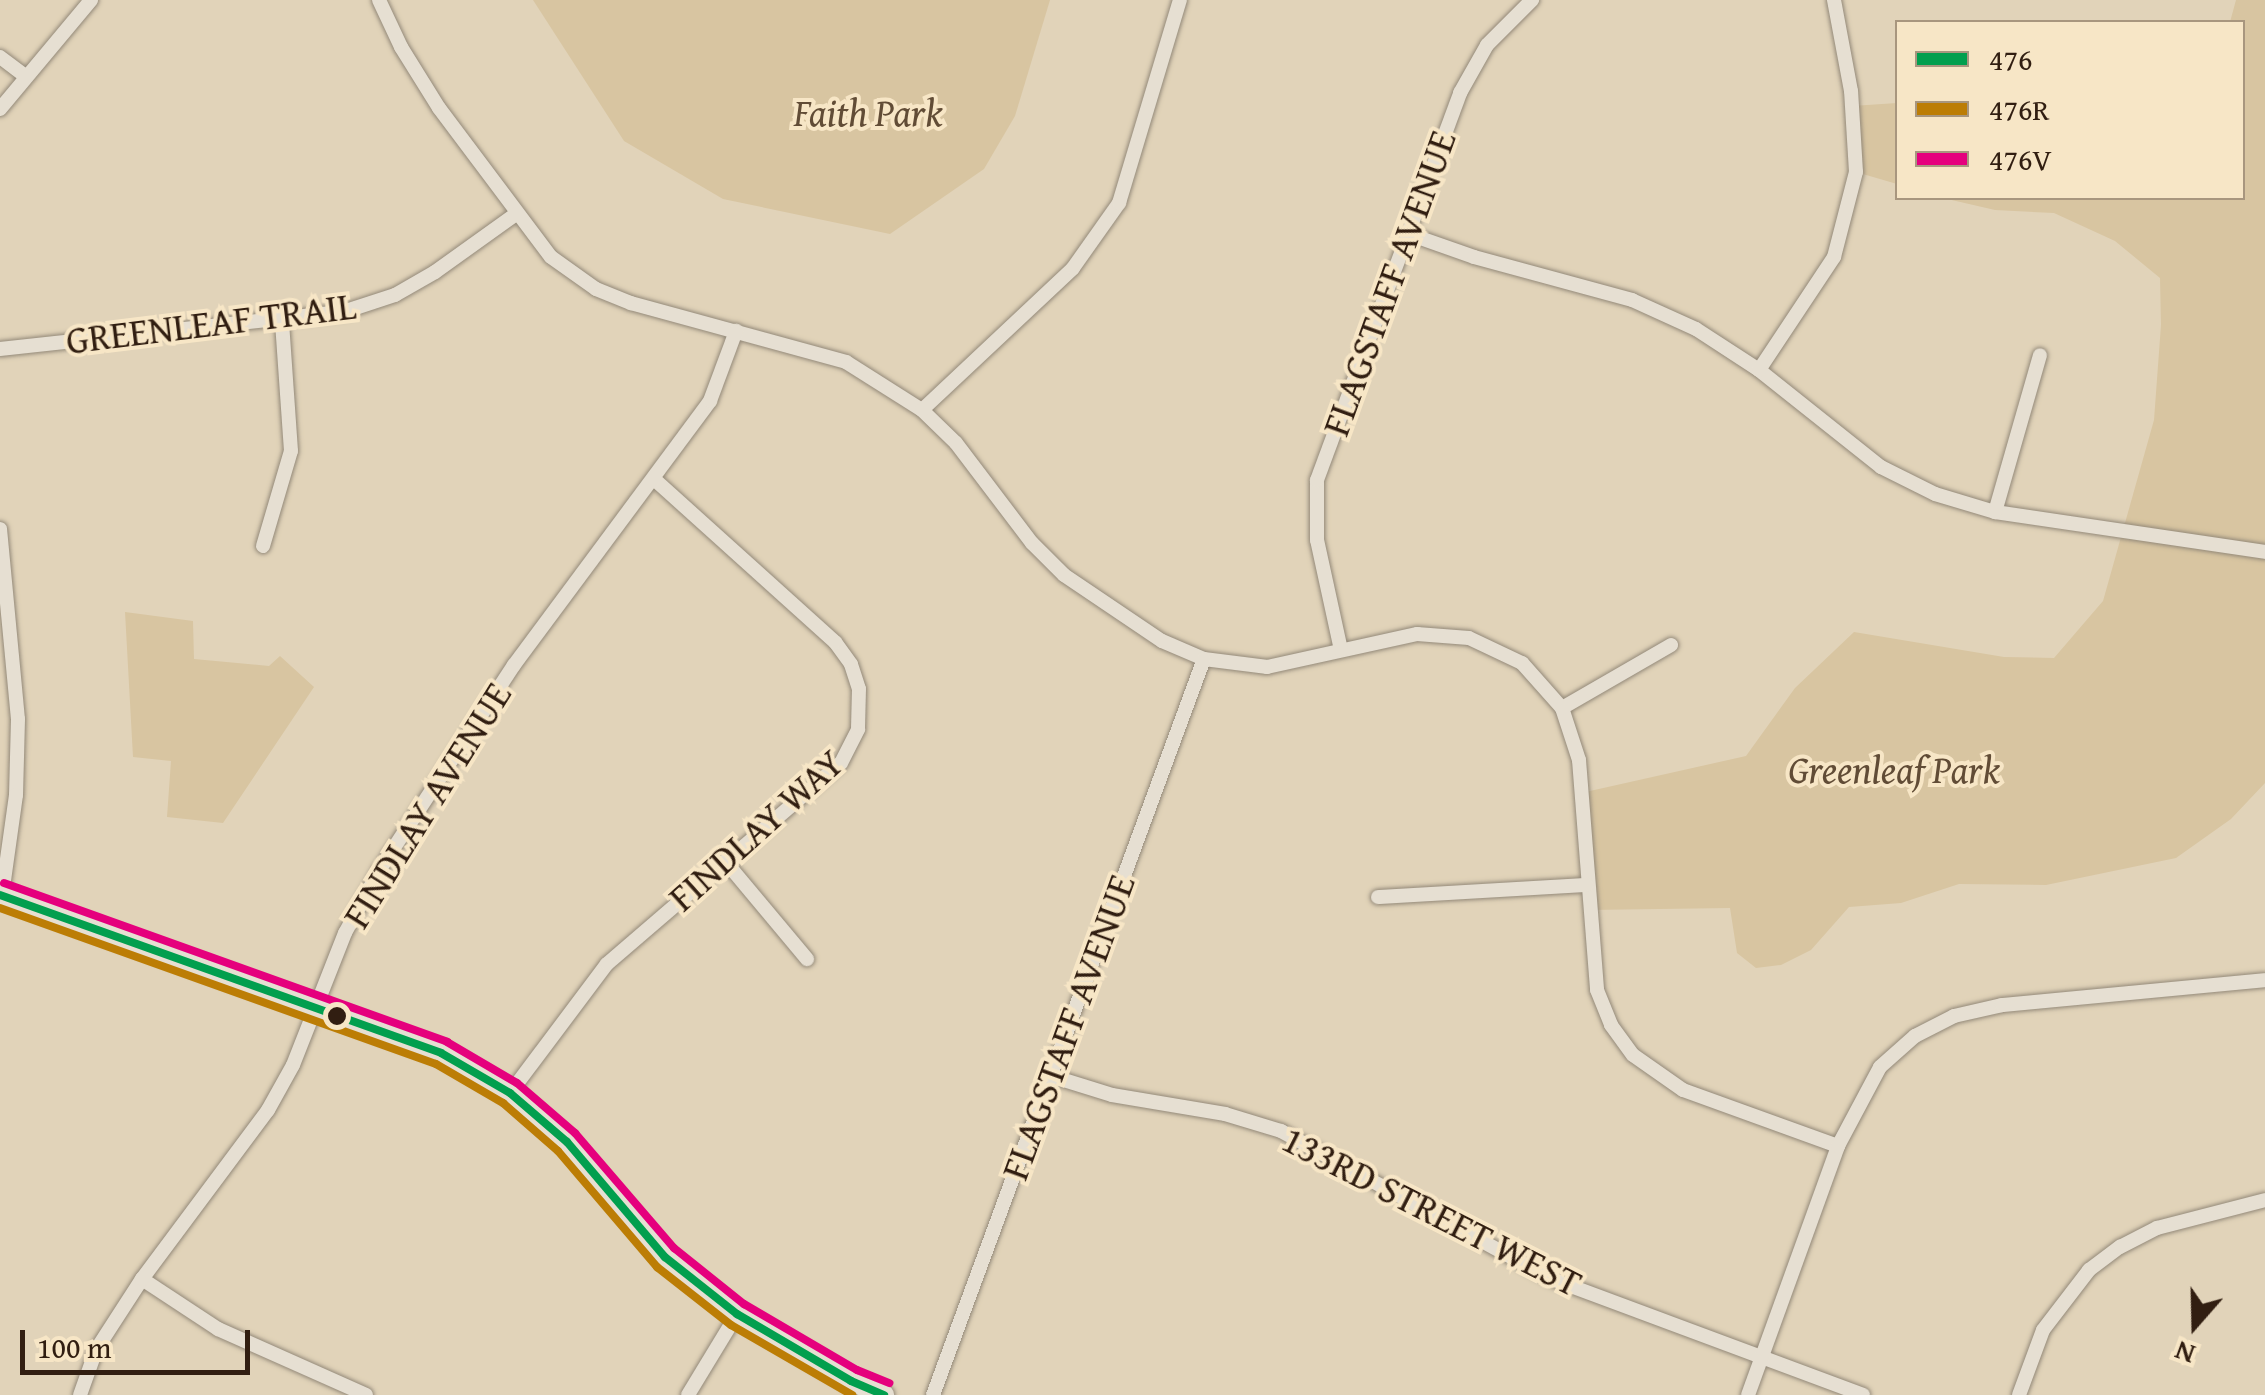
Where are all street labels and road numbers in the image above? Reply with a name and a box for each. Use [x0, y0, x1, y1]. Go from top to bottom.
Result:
street label: FLAGSTAFF AVENUE [1313, 124, 1465, 442]
street label: GREENLEAF TRAIL [63, 283, 359, 363]
street label: FINDLAY AVENUE [333, 674, 521, 936]
street label: FINDLAY WAY [659, 740, 853, 920]
street label: FLAGSTAFF AVENUE [992, 868, 1144, 1186]
street label: 133RD STREET WEST [1275, 1116, 1589, 1306]

